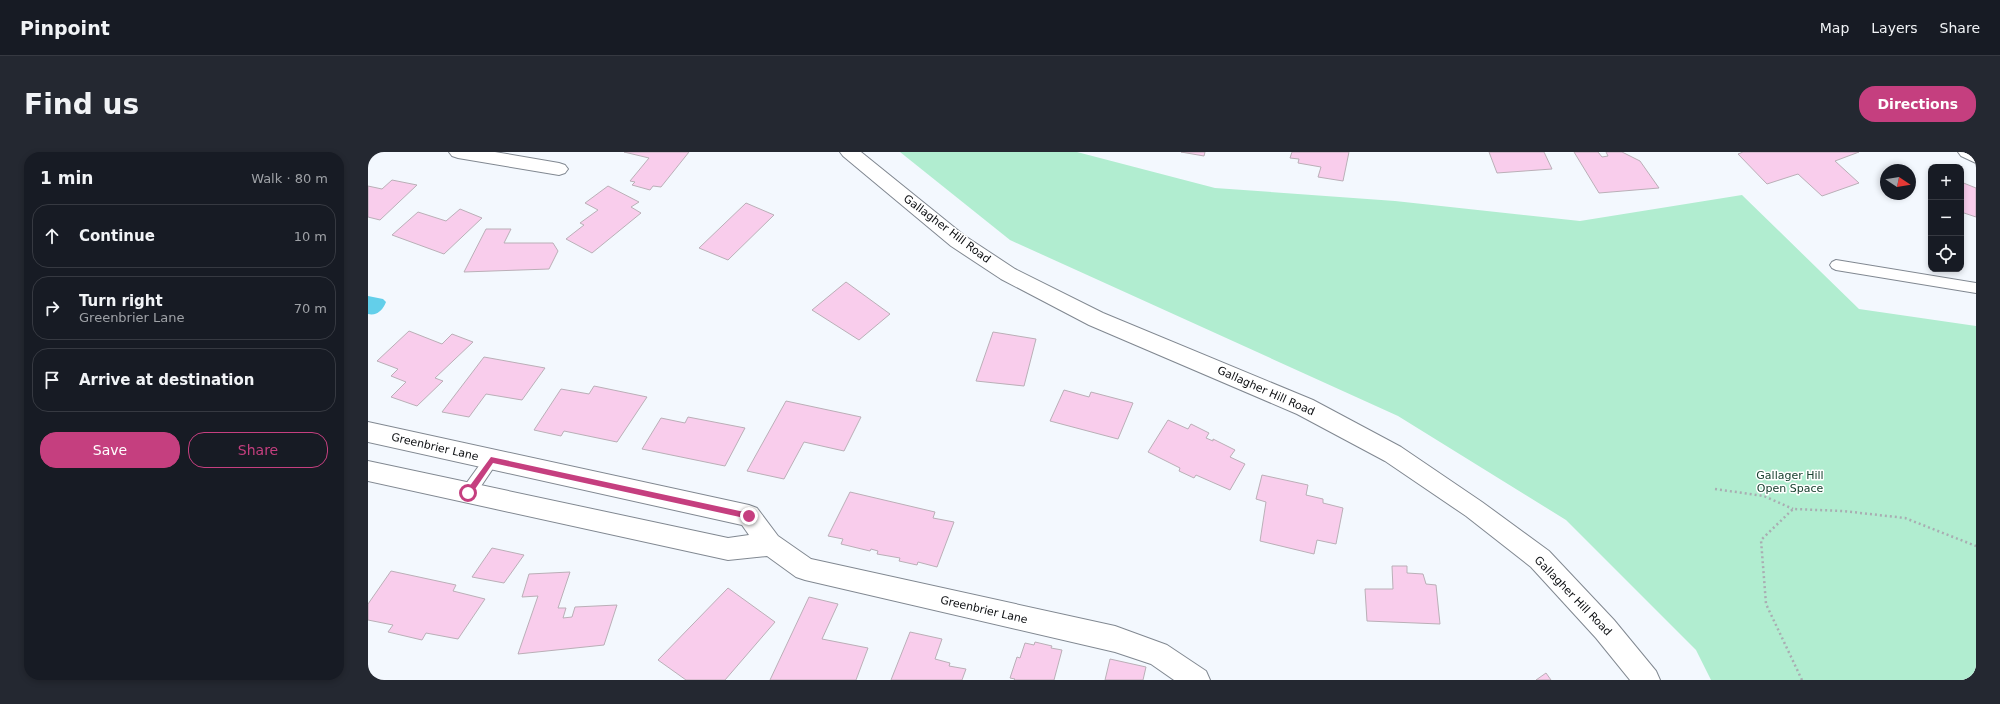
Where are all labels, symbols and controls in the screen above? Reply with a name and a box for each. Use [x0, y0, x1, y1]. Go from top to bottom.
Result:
text: Pinpoint [20, 17, 110, 39]
text: Map [1820, 20, 1849, 36]
text: Layers [1871, 20, 1918, 36]
text: Share [1940, 20, 1980, 36]
button: Directions [1859, 86, 1976, 122]
text: Find us [24, 88, 139, 121]
north arrow [1880, 164, 1916, 200]
map controls [1928, 164, 1964, 272]
button: + [1928, 164, 1964, 200]
text: 1 min [40, 168, 93, 188]
text: Walk · 80 m [251, 171, 328, 186]
street label: Gallagher Hill Road [901, 192, 993, 266]
button: − [1928, 200, 1964, 236]
icon: ahead [41, 225, 63, 247]
text: Continue [79, 227, 155, 245]
text: 10 m [294, 229, 327, 244]
button: locate [1928, 236, 1964, 272]
text: Turn right [79, 292, 163, 310]
icon: right [41, 297, 63, 319]
text: 70 m [294, 301, 327, 316]
text: Greenbrier Lane [79, 310, 185, 325]
street label: Gallagher Hill Road [1215, 364, 1317, 418]
icon: arrive [41, 369, 63, 391]
text: Arrive at destination [79, 371, 254, 389]
street label: Greenbrier Lane [390, 431, 480, 463]
button: Save [40, 432, 180, 468]
button: Share [188, 432, 328, 468]
park label: Gallager Hill Open Space [1756, 469, 1824, 495]
route start [459, 484, 477, 502]
route end [740, 507, 758, 525]
street label: Gallagher Hill Road [1532, 554, 1614, 638]
street label: Greenbrier Lane [939, 594, 1029, 626]

